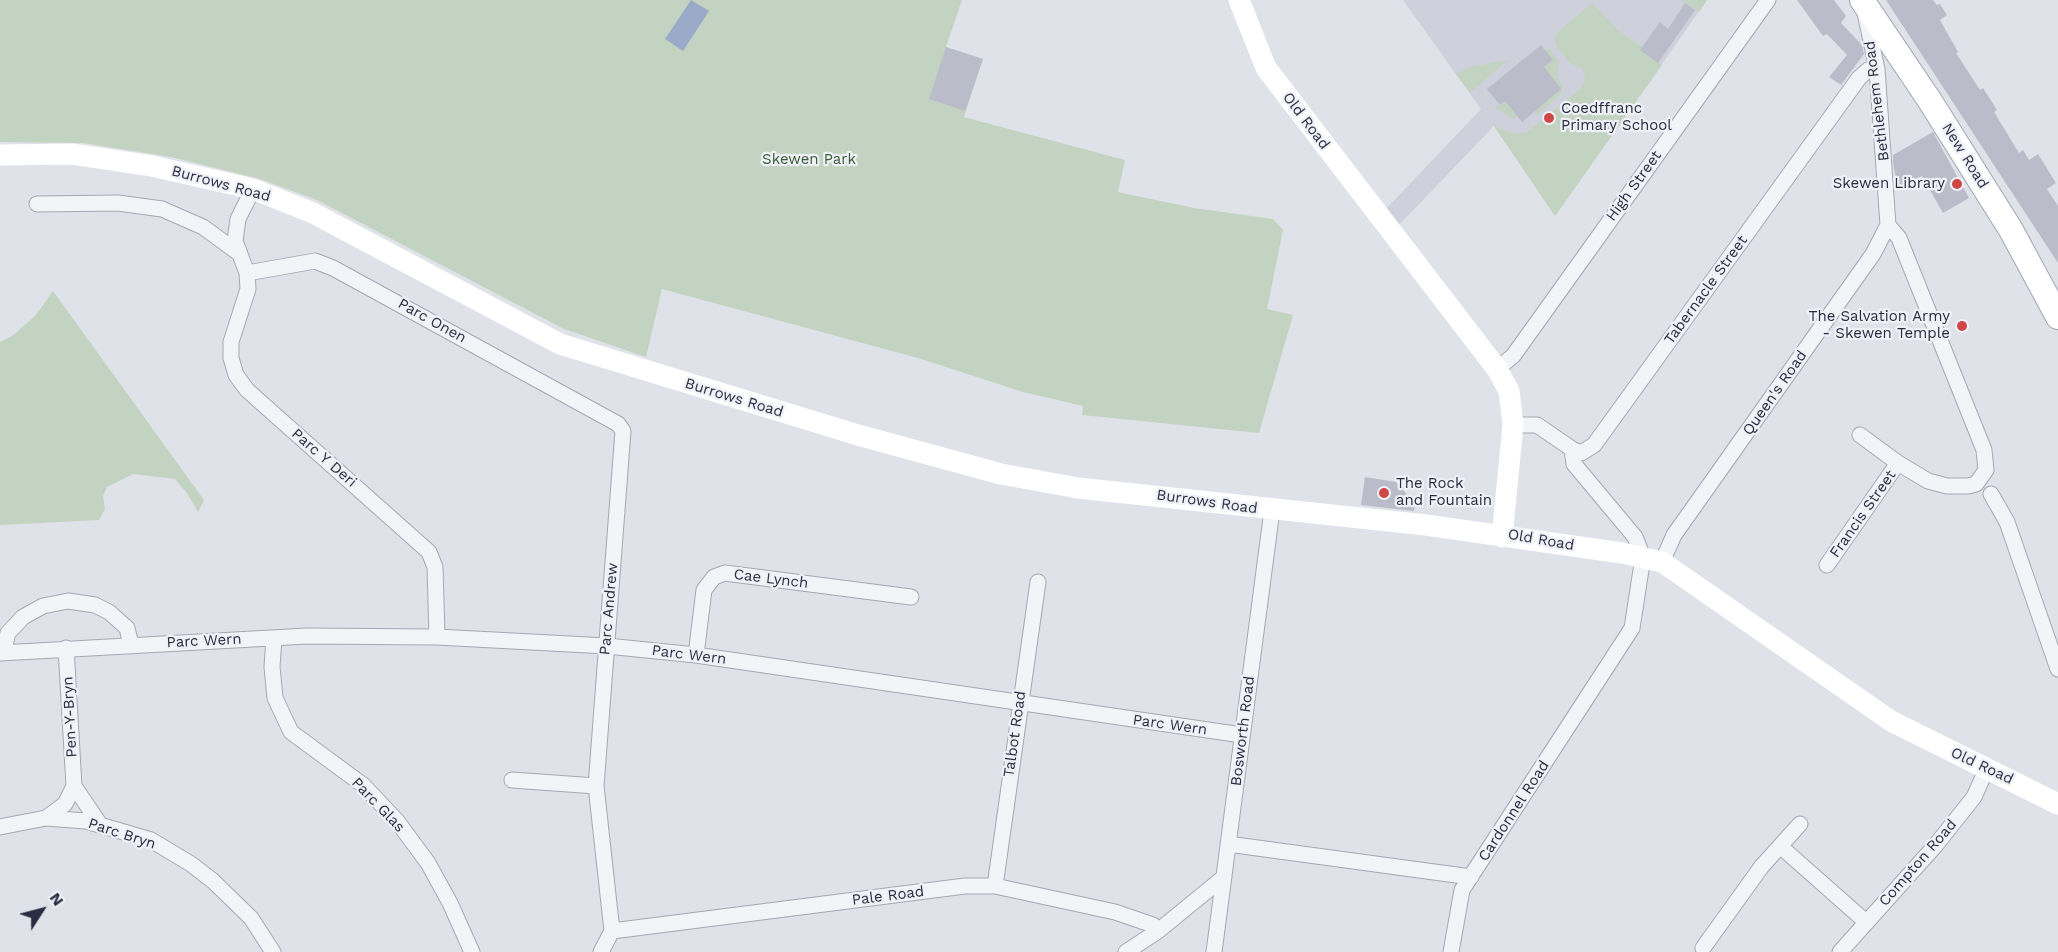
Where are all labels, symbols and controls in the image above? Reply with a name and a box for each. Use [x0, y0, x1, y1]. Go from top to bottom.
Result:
street label: Bethlehem Road [1861, 40, 1893, 162]
street label: Old Road [1279, 89, 1333, 153]
place label: Coedffranc Primary School [1561, 100, 1672, 135]
marker: Coedffranc Primary School [1542, 111, 1556, 125]
street label: New Road [1938, 120, 1992, 192]
street label: High Street [1602, 147, 1666, 225]
park label: Skewen Park [762, 151, 856, 169]
street label: Burrows Road [169, 162, 273, 206]
place label: Skewen Library [1833, 175, 1945, 193]
marker: Skewen Library [1950, 177, 1964, 191]
street label: Tabernacle Street [1661, 232, 1751, 348]
street label: Parc Onen [395, 295, 469, 347]
place label: The Salvation Army - Skewen Temple [1809, 308, 1950, 343]
marker: The Salvation Army - Skewen Temple [1955, 319, 1969, 333]
street label: Queen's Road [1739, 347, 1811, 439]
street label: Burrows Road [683, 375, 785, 421]
street label: Parc Y Deri [288, 425, 360, 491]
street label: Francis Street [1826, 467, 1900, 561]
place label: The Rock and Fountain [1396, 475, 1492, 510]
street label: Burrows Road [1155, 486, 1259, 518]
marker: The Rock and Fountain [1377, 486, 1391, 500]
street label: Old Road [1506, 525, 1576, 555]
street label: Parc Andrew [596, 562, 622, 656]
street label: Cae Lynch [733, 566, 809, 592]
street label: Parc Wern [166, 630, 242, 652]
street label: Parc Wern [651, 641, 727, 669]
street label: Bosworth Road [1227, 675, 1259, 787]
street label: Pen-Y-Bryn [59, 676, 81, 758]
street label: Talbot Road [1000, 690, 1030, 778]
street label: Parc Wern [1132, 711, 1208, 739]
street label: Old Road [1948, 744, 2016, 788]
street label: Cardonnel Road [1475, 757, 1553, 865]
street label: Parc Glas [348, 774, 408, 836]
street label: Parc Bryn [86, 815, 158, 853]
street label: Compton Road [1875, 816, 1961, 910]
north arrow [12, 880, 72, 940]
street label: Pale Road [851, 883, 925, 909]
text: N [46, 889, 68, 910]

